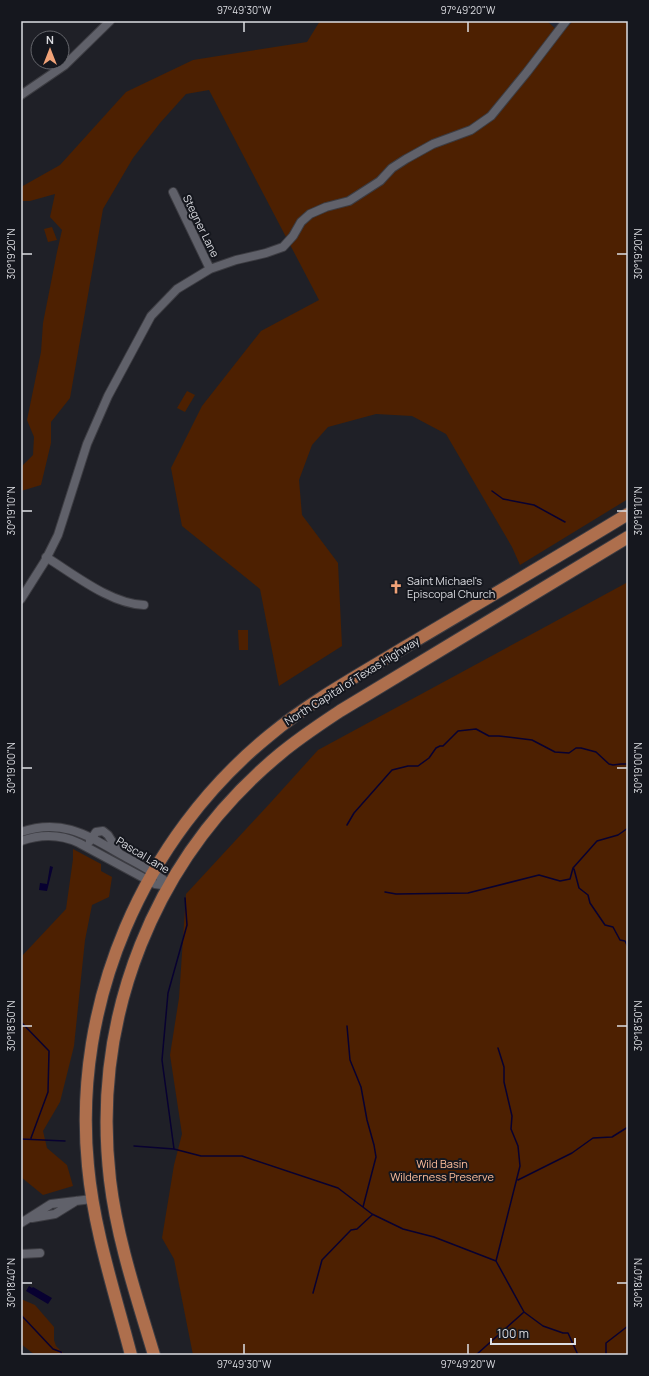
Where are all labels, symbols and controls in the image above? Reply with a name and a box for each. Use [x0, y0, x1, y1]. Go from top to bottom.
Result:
text: 97°49'30"W [217, 3, 272, 17]
text: 97°49'20"W [441, 3, 496, 17]
north arrow [30, 30, 70, 70]
text: N [46, 32, 54, 47]
street label: Stegner Lane [180, 192, 223, 260]
text: 30°19'20"N [4, 228, 18, 279]
text: 30°19'20"N [631, 228, 645, 279]
text: 30°19'10"N [4, 486, 18, 536]
text: 30°19'10"N [631, 486, 645, 536]
place label: Saint Michael's Episcopal Church [407, 573, 495, 601]
church icon: Saint Michael's Episcopal Church [388, 579, 404, 595]
street label: North Capital of Texas Highway [281, 633, 422, 728]
text: 30°19'00"N [4, 742, 18, 794]
text: 30°19'00"N [631, 742, 645, 794]
street label: Pascal Lane [114, 833, 173, 877]
text: 30°18'50"N [4, 1001, 18, 1051]
text: 30°18'50"N [631, 1001, 645, 1051]
park label: Wild Basin Wilderness Preserve [390, 1156, 494, 1184]
text: 30°18'40"N [4, 1258, 18, 1308]
text: 30°18'40"N [631, 1258, 645, 1308]
scale bar [491, 1320, 575, 1346]
text: 100 m [497, 1325, 529, 1342]
text: 97°49'30"W [217, 1357, 272, 1371]
text: 97°49'20"W [441, 1357, 496, 1371]

